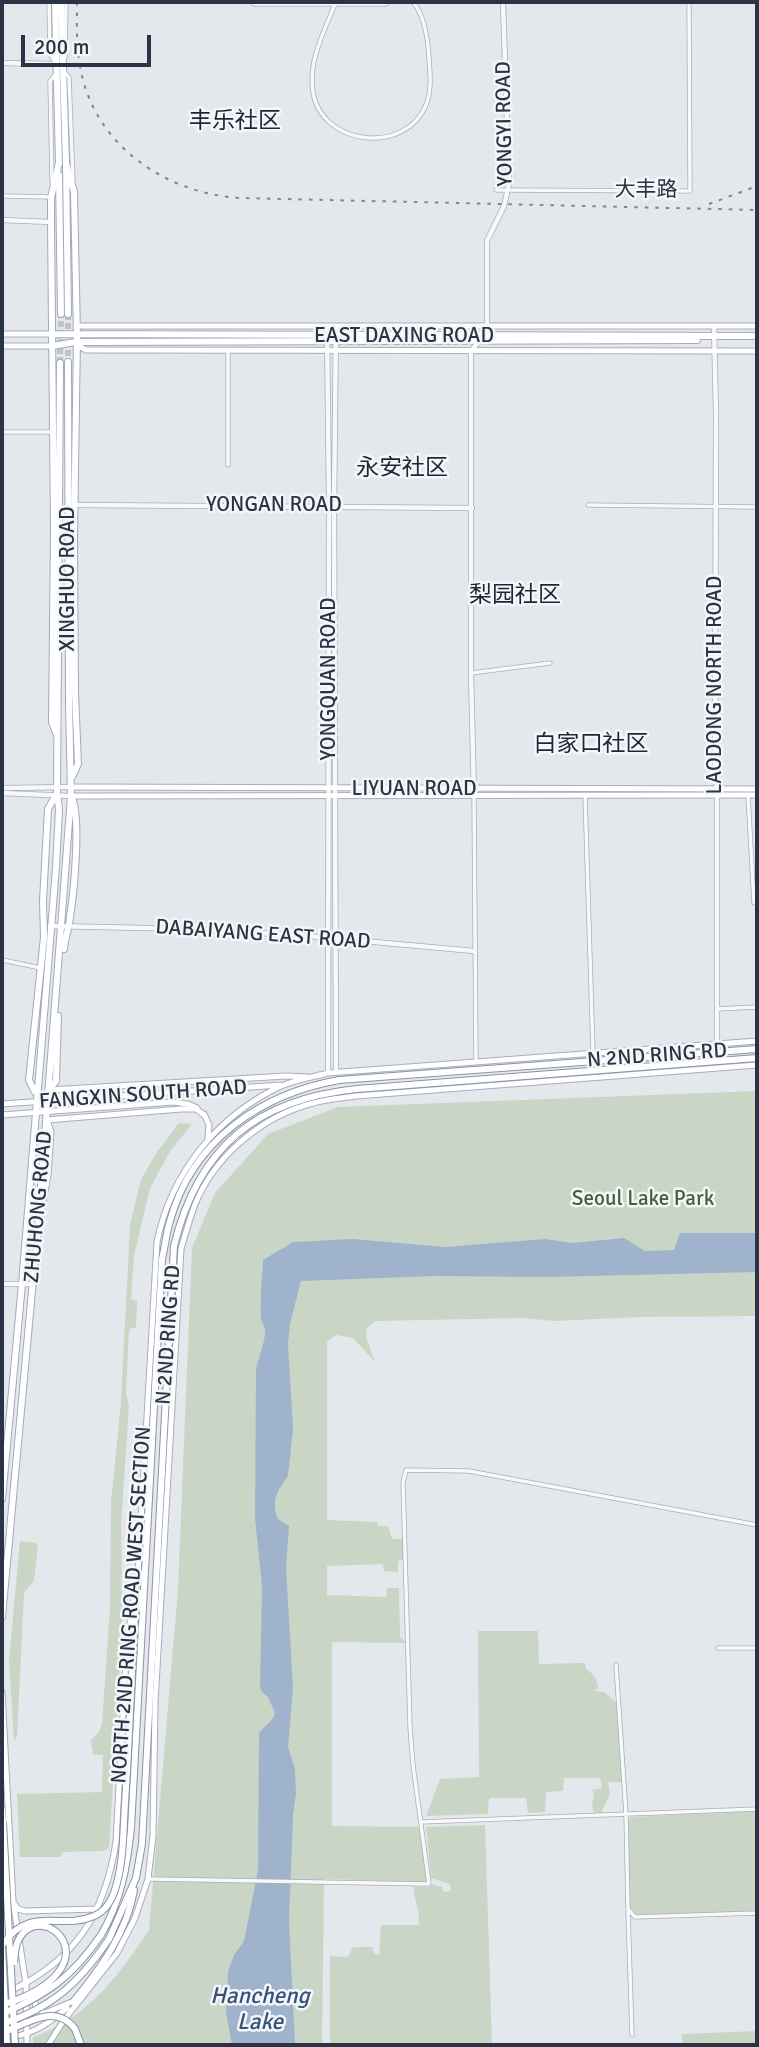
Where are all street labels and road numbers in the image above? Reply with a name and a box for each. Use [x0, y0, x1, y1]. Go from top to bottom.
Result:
street label: YONGYI ROAD [491, 61, 519, 187]
street label: 大丰路 [615, 177, 677, 203]
street label: EAST DAXING ROAD [314, 323, 494, 349]
street label: YONGAN ROAD [206, 492, 342, 518]
street label: XINGHUO ROAD [55, 506, 81, 652]
street label: LAODONG NORTH ROAD [702, 576, 728, 794]
street label: YONGQUAN ROAD [316, 597, 342, 761]
street label: LIYUAN ROAD [351, 776, 477, 802]
street label: DABAIYANG EAST ROAD [155, 915, 371, 955]
street label: N 2ND RING RD [586, 1039, 728, 1073]
street label: FANGXIN SOUTH ROAD [38, 1075, 248, 1115]
street label: ZHUHONG ROAD [20, 1130, 58, 1284]
street label: N 2ND RING RD [152, 1264, 186, 1406]
street label: NORTH 2ND RING ROAD WEST SECTION [107, 1426, 157, 1784]

